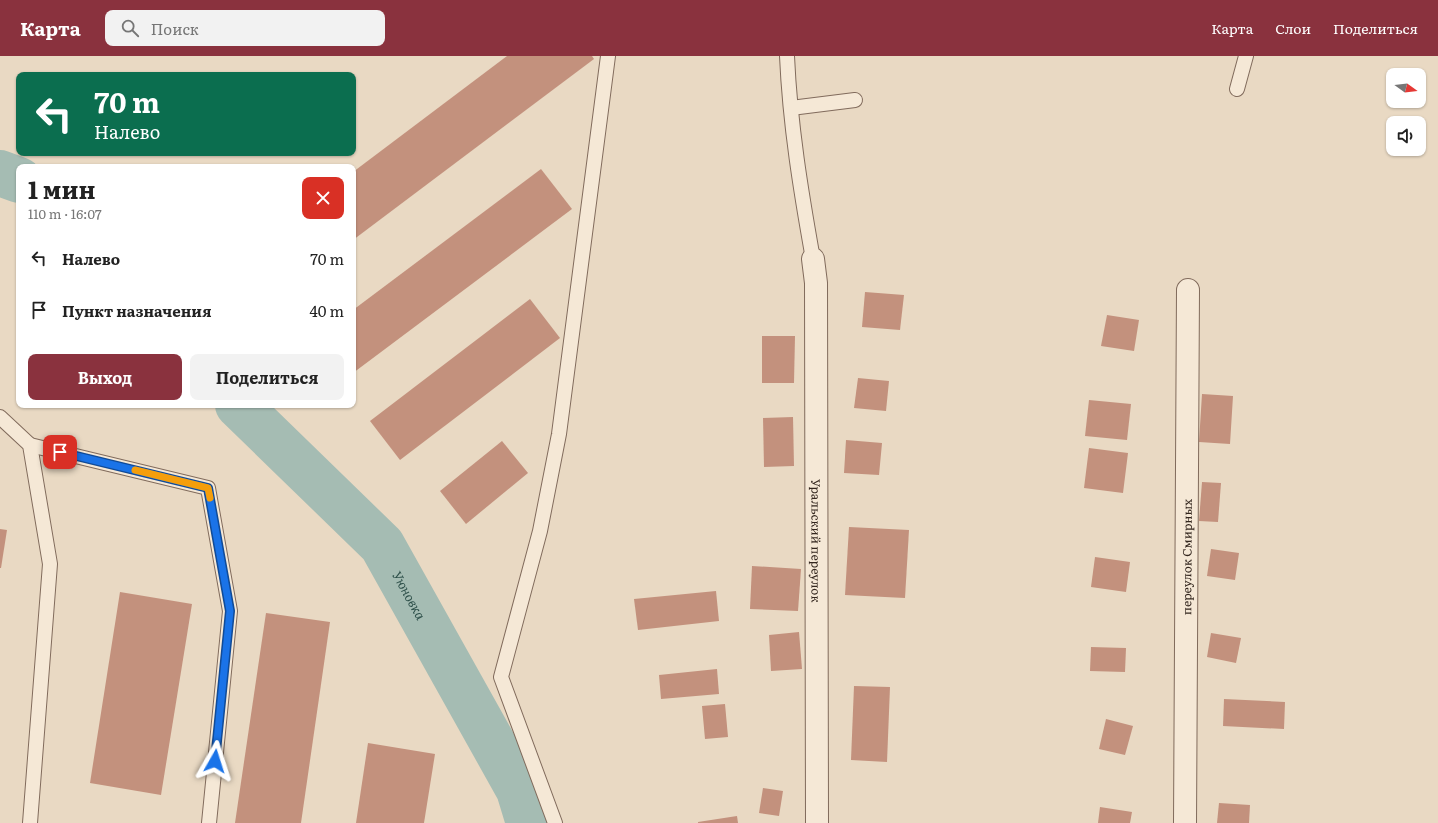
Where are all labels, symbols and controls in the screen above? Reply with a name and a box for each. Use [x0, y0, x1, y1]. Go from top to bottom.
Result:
search box [105, 10, 385, 46]
text: Карта [20, 14, 81, 42]
icon: search [119, 17, 141, 39]
text: Поиск [151, 17, 199, 40]
text: Карта [1211, 18, 1253, 38]
text: Слои [1275, 18, 1311, 38]
text: Поделиться [1333, 18, 1418, 38]
north arrow [1386, 68, 1426, 108]
map controls [1386, 68, 1426, 156]
text: 70 m [94, 80, 160, 122]
icon: left [28, 88, 80, 140]
button: sound [1386, 116, 1426, 156]
text: Налево [94, 118, 160, 145]
text: 1 мин [28, 171, 95, 206]
button: close [302, 177, 344, 219]
text: 110 m · 16:07 [28, 204, 102, 223]
icon: left [28, 247, 50, 269]
text: Налево [62, 247, 120, 270]
text: 70 m [310, 247, 344, 270]
icon: arrive [28, 299, 50, 321]
text: Пункт назначения [62, 299, 212, 322]
text: 40 m [310, 299, 344, 322]
button: Выход [28, 354, 182, 400]
button: Поделиться [190, 354, 344, 400]
pin [43, 435, 77, 469]
icon: arrive [49, 441, 71, 463]
street label: Уральский переулок [807, 479, 826, 603]
street label: переулок Смирных [1177, 499, 1196, 615]
water label: Уюновка [389, 567, 431, 623]
position arrow [194, 740, 236, 782]

